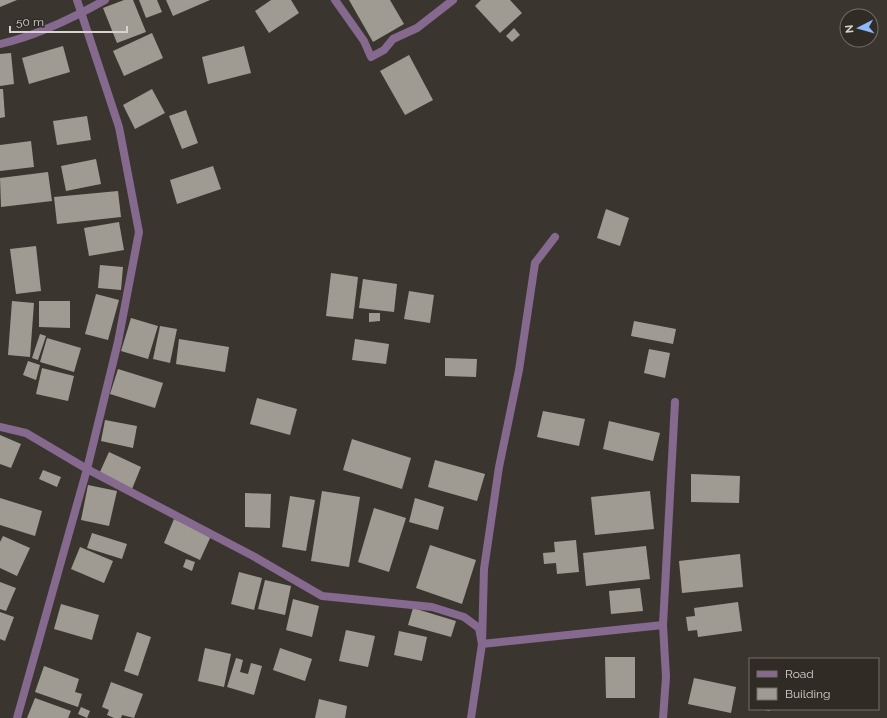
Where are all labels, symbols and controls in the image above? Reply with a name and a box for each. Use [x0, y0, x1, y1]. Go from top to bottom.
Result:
scale bar [10, 8, 127, 34]
north arrow [839, 8, 879, 48]
text: 50 m [16, 15, 44, 29]
text: N [843, 24, 856, 34]
legend [749, 658, 879, 710]
text: Road [785, 667, 814, 681]
text: Building [785, 687, 831, 701]

